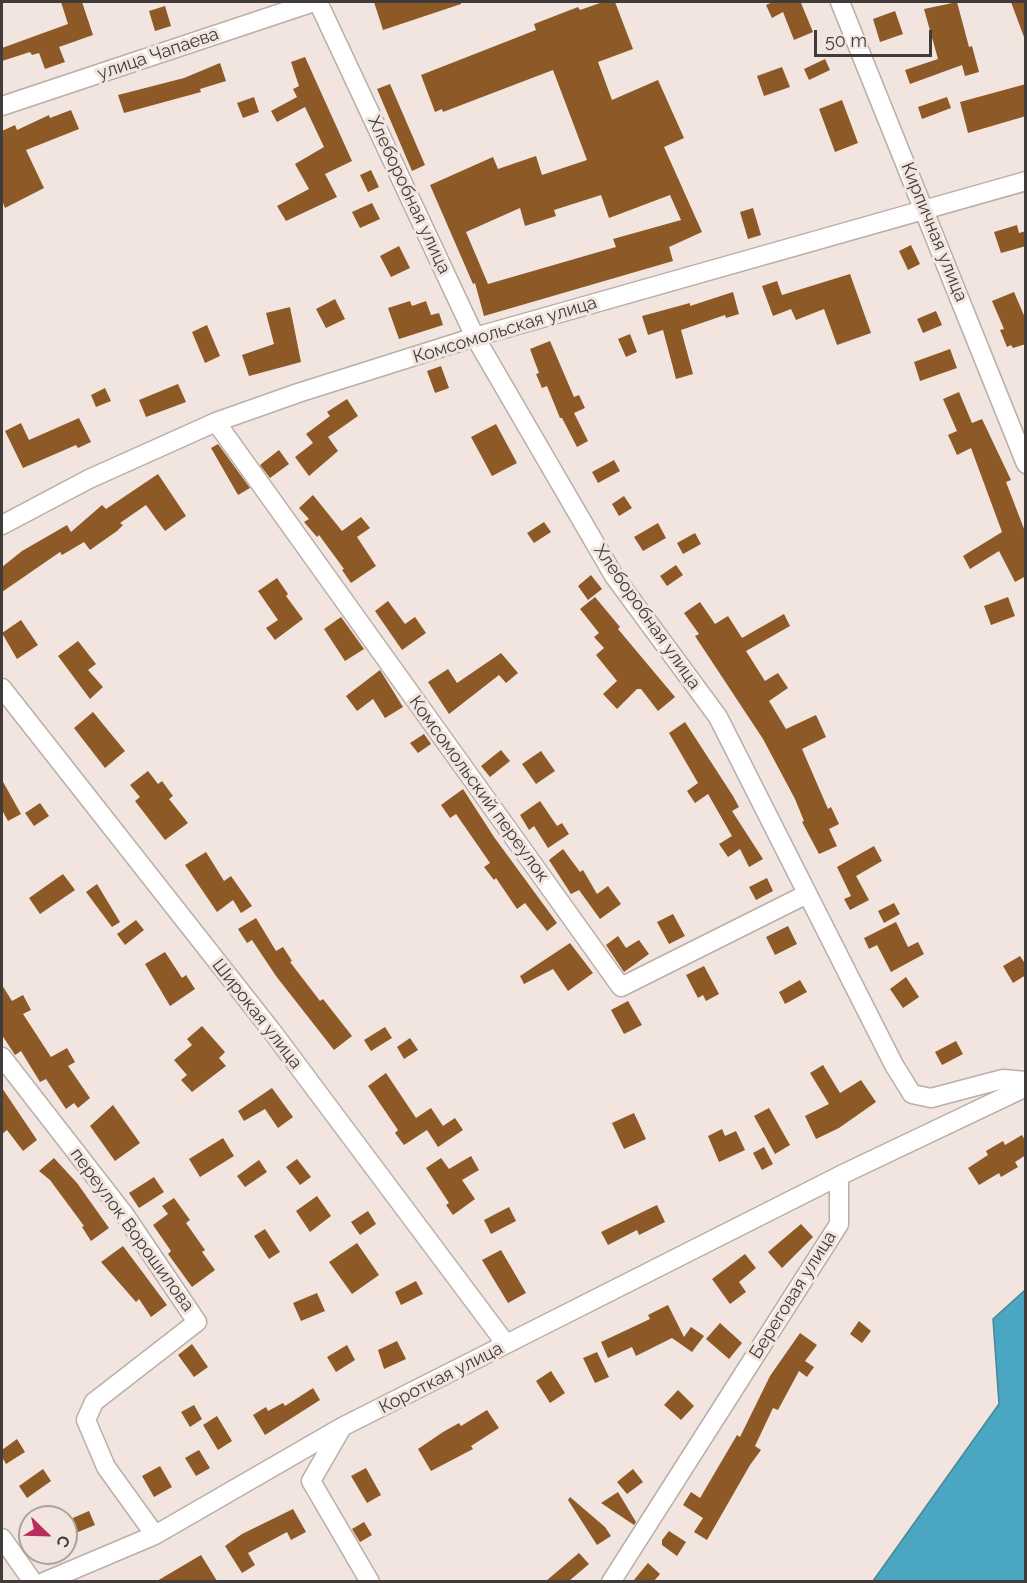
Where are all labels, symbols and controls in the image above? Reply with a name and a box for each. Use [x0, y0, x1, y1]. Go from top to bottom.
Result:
scale bar [817, 18, 936, 56]
street label: улица Чапаева [94, 23, 222, 85]
text: 50 m [825, 30, 867, 51]
street label: Хлеборобная улица [363, 113, 455, 277]
street label: Кирпичная улица [896, 159, 972, 305]
street label: Комсомольская улица [411, 292, 599, 368]
street label: Хлеборобная улица [589, 540, 705, 694]
street label: Комсомольский переулок [404, 692, 554, 886]
street label: Широкая улица [207, 955, 307, 1073]
street label: переулок Ворошилова [65, 1144, 199, 1316]
street label: Береговая улица [745, 1227, 841, 1363]
street label: Короткая улица [376, 1338, 506, 1418]
north arrow [18, 1505, 78, 1565]
text: С [52, 1533, 74, 1550]

